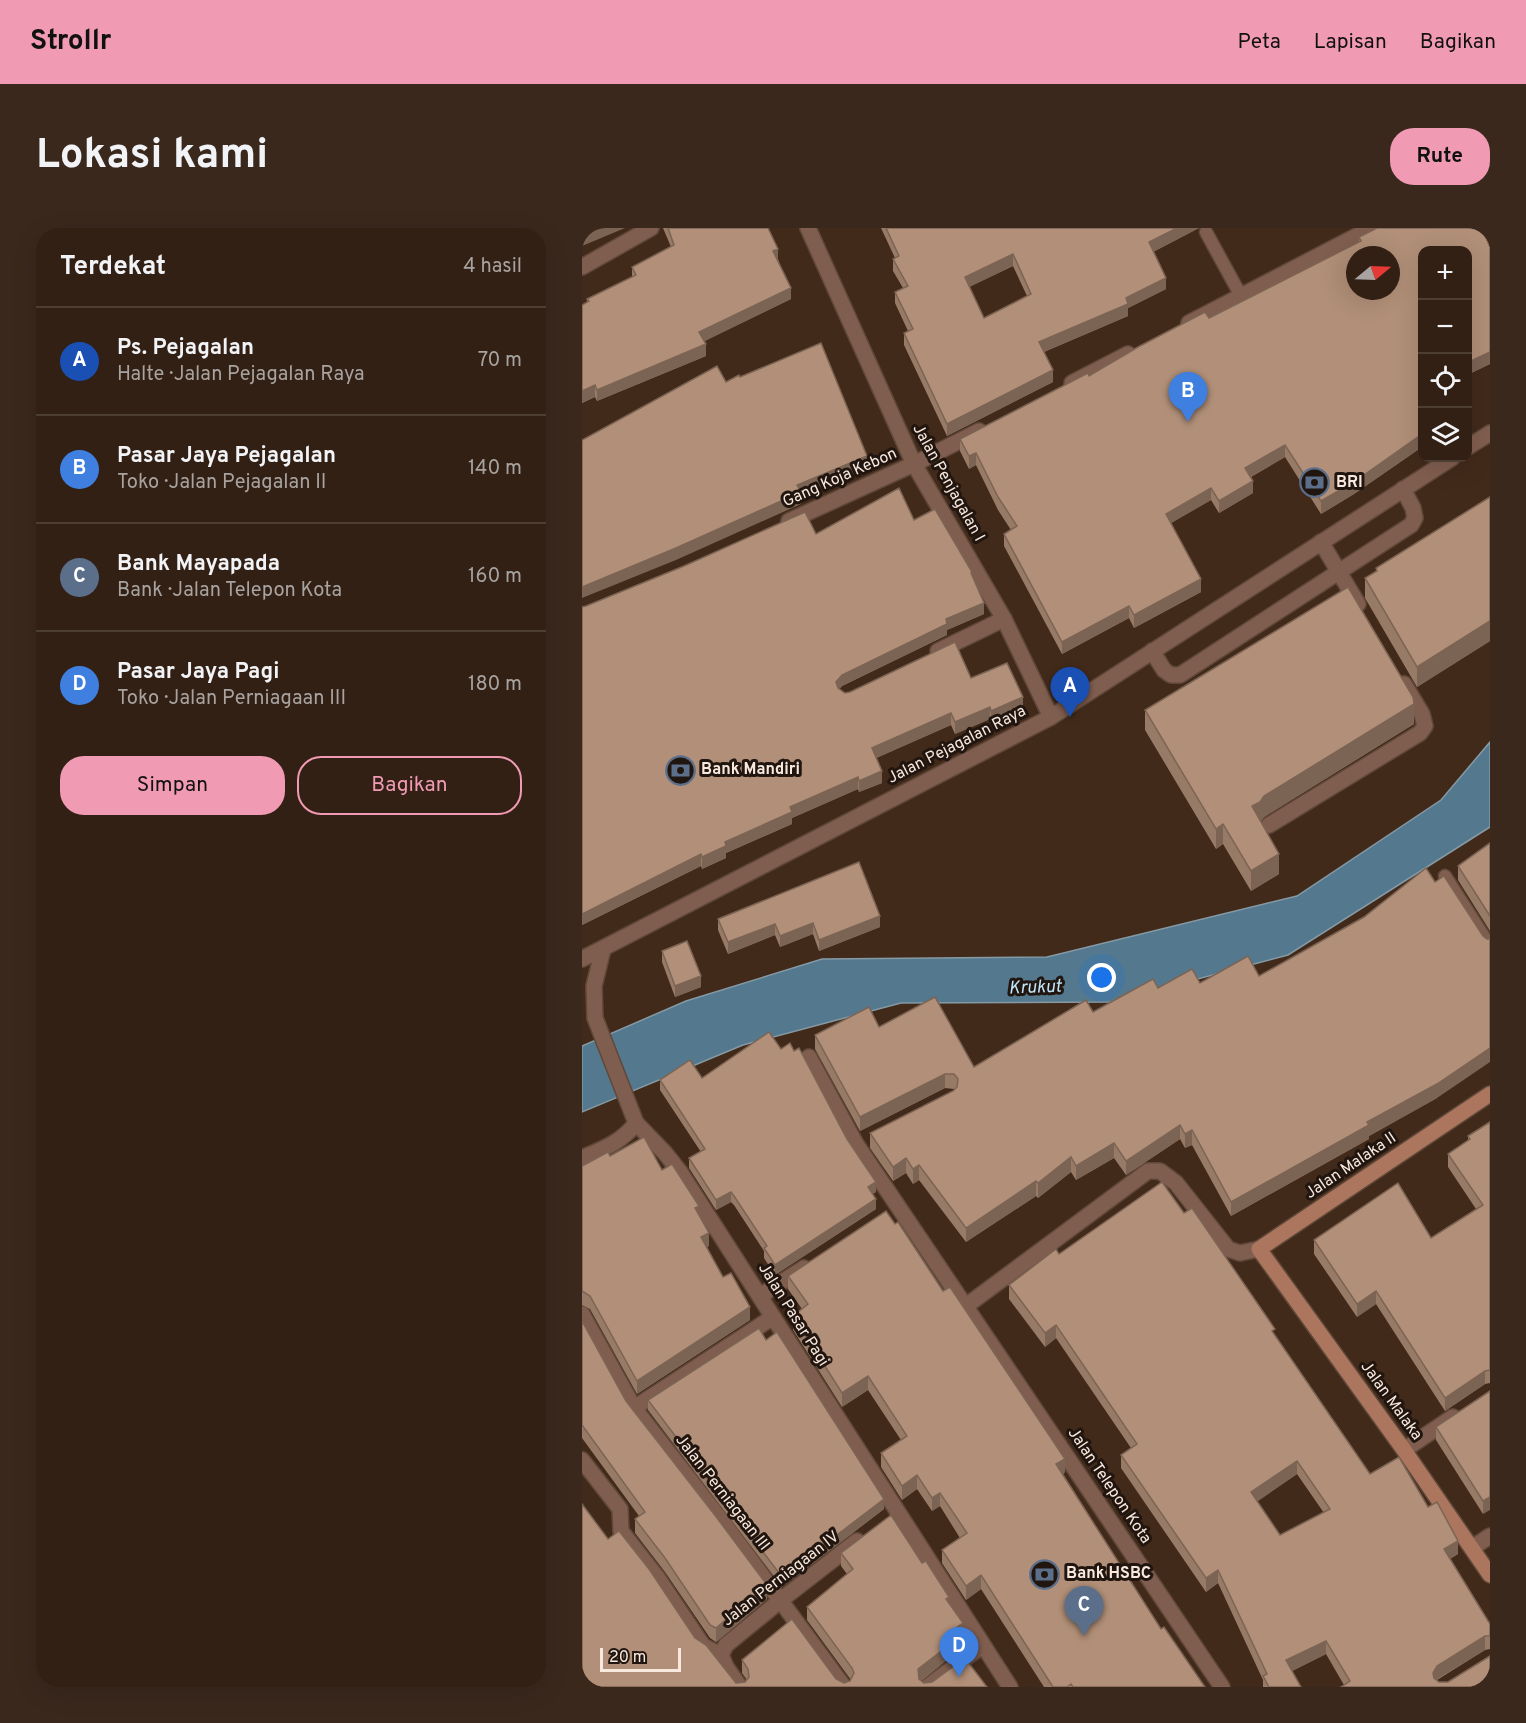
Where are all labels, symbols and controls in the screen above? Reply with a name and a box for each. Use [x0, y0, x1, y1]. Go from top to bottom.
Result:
text: Strollr [30, 24, 112, 60]
text: Peta [1238, 29, 1281, 56]
text: Lapisan [1314, 29, 1387, 56]
text: Bagikan [1420, 29, 1496, 56]
button: Rute [1390, 128, 1490, 185]
text: Lokasi kami [36, 130, 268, 183]
north arrow [1346, 246, 1400, 300]
map controls [1418, 246, 1472, 462]
button: + [1418, 246, 1472, 300]
text: Terdekat [60, 251, 166, 284]
text: 4 hasil [463, 254, 522, 280]
button: − [1418, 300, 1472, 354]
text: Ps. Pejagalan [117, 335, 254, 362]
text: A [72, 348, 87, 374]
text: 70 m [478, 348, 522, 374]
button: locate [1418, 354, 1472, 408]
text: Halte · Jalan Pejagalan Raya [117, 362, 365, 388]
pin: B [1168, 372, 1208, 422]
button: layers [1418, 408, 1472, 462]
street label: Jalan Penjagalan I [907, 421, 989, 545]
text: Pasar Jaya Pejagalan [117, 443, 336, 470]
street label: Gang Koja Kebon [780, 444, 900, 512]
text: B [73, 456, 86, 482]
text: 140 m [468, 456, 522, 482]
bank icon: BRI [1299, 467, 1331, 499]
text: Toko · Jalan Pejagalan II [117, 470, 326, 496]
place label: BRI [1336, 473, 1363, 493]
text: Bank Mayapada [117, 551, 280, 578]
text: C [73, 564, 86, 590]
text: 160 m [468, 564, 522, 590]
text: Bank · Jalan Telepon Kota [117, 578, 342, 604]
text: Pasar Jaya Pagi [117, 659, 279, 686]
pin: A [1050, 668, 1090, 717]
text: D [72, 672, 87, 698]
text: 180 m [468, 672, 522, 698]
text: Toko · Jalan Perniagaan III [117, 686, 346, 712]
street label: Jalan Pejagalan Raya [884, 701, 1030, 789]
bank icon: Bank Mandiri [664, 754, 696, 786]
button: Simpan [60, 756, 285, 815]
button: Bagikan [297, 756, 522, 815]
place label: Bank Mandiri [701, 760, 800, 780]
your location [1087, 963, 1116, 992]
water label: Krukut [1008, 976, 1063, 1000]
street label: Jalan Malaka II [1302, 1128, 1400, 1204]
street label: Jalan Pasar Pagi [753, 1260, 833, 1370]
street label: Jalan Malaka [1356, 1358, 1426, 1444]
street label: Jalan Telepon Kota [1063, 1424, 1155, 1548]
street label: Jalan Perniagaan III [670, 1431, 774, 1555]
street label: Jalan Perniagaan IV [718, 1527, 844, 1631]
bank icon: Bank HSBC [1029, 1558, 1061, 1590]
place label: Bank HSBC [1066, 1564, 1151, 1584]
pin: C [1064, 1586, 1104, 1636]
pin: D [940, 1628, 979, 1677]
scale bar [600, 1645, 681, 1672]
text: 20 m [609, 1648, 646, 1668]

